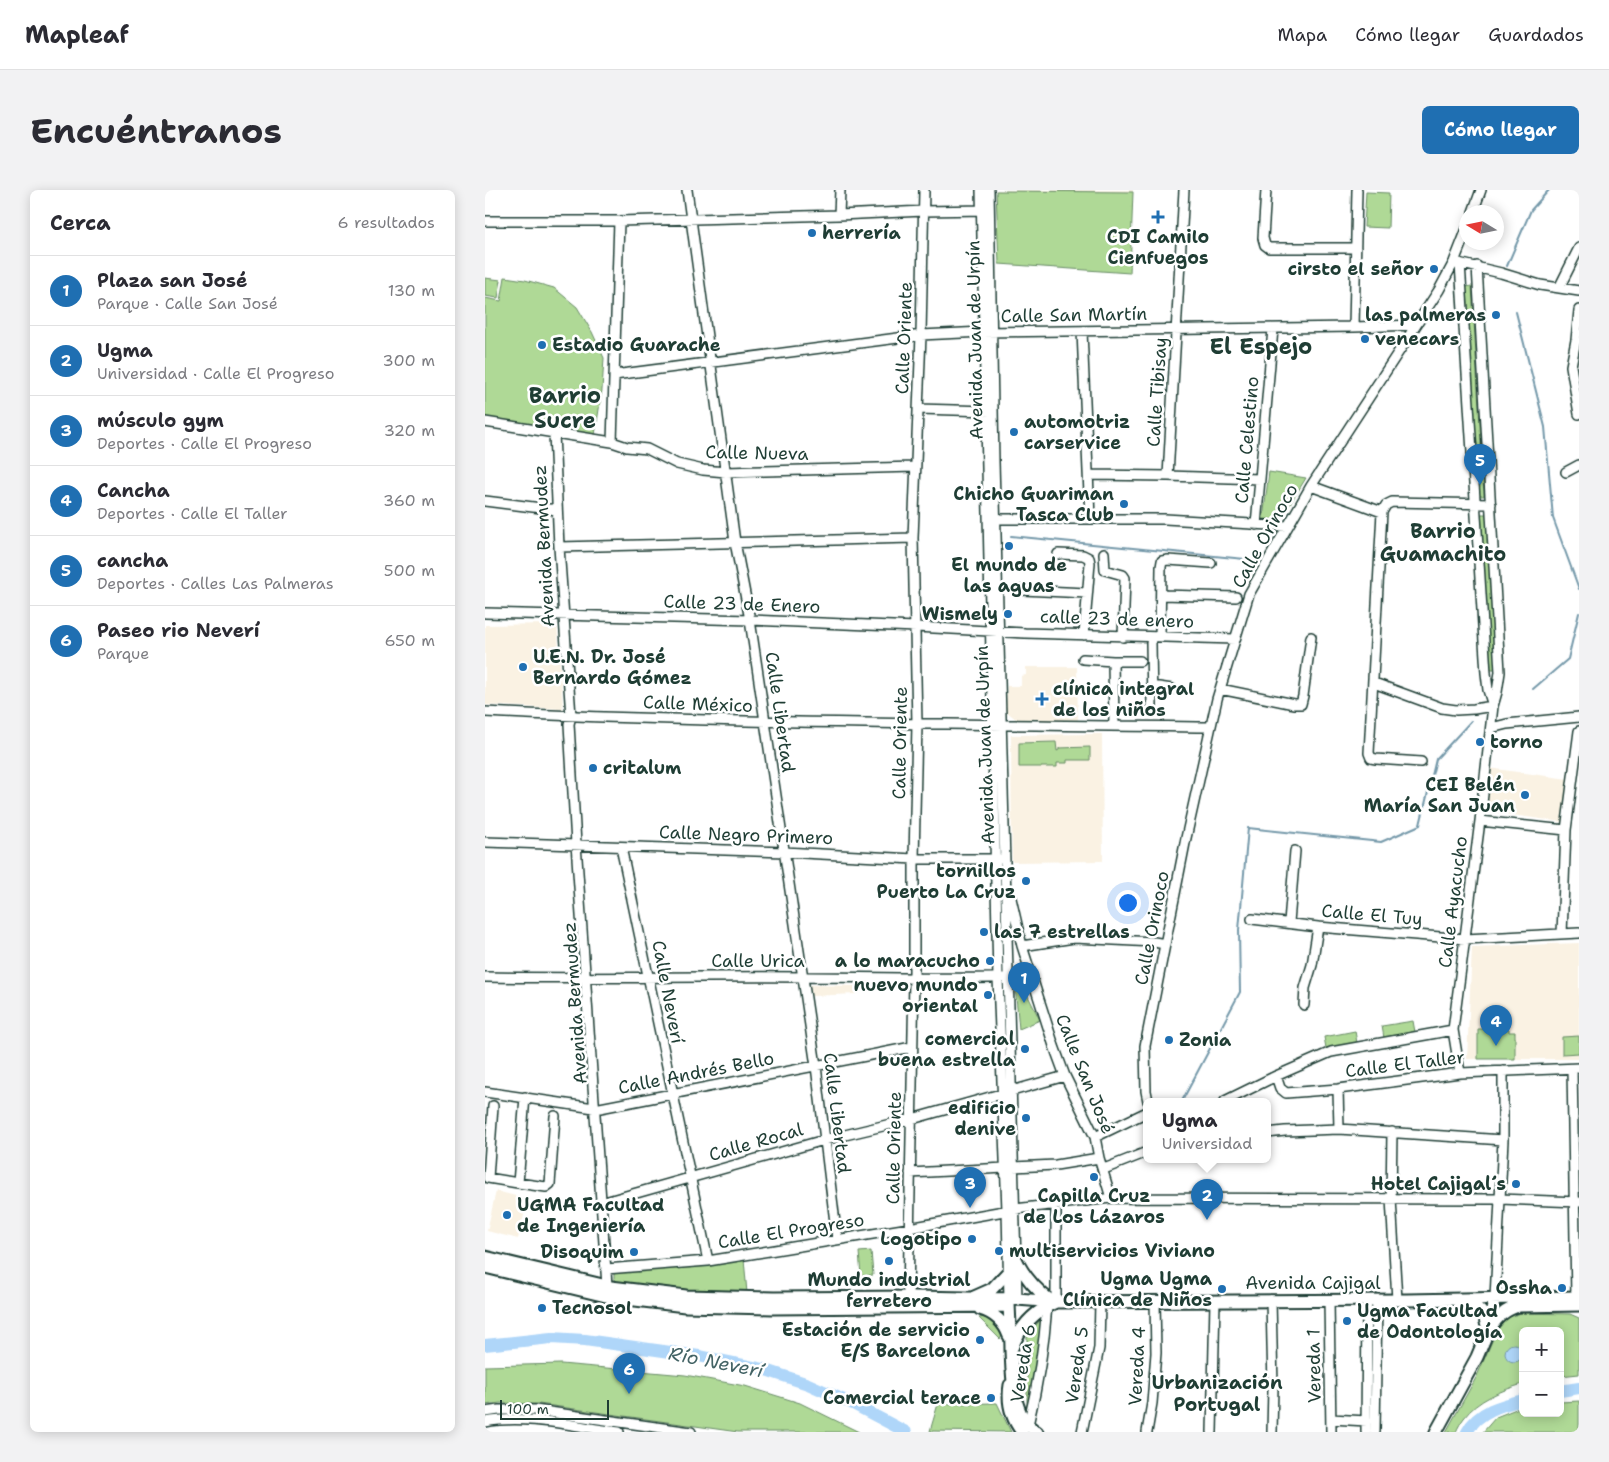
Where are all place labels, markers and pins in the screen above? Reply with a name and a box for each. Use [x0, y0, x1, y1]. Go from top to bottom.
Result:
marker: CDI Camilo Cienfuegos [1151, 210, 1165, 224]
place label: herrería [822, 221, 901, 245]
place label: CDI Camilo Cienfuegos [1107, 225, 1209, 270]
marker: herrería [806, 227, 818, 239]
place label: cirsto el señor [1288, 257, 1424, 281]
marker: cirsto el señor [1428, 263, 1440, 275]
place label: las palmeras [1365, 303, 1486, 327]
marker: las palmeras [1490, 309, 1502, 321]
place label: venecars [1375, 327, 1459, 351]
place label: Estadio Guarache [552, 333, 721, 357]
marker: venecars [1359, 333, 1371, 345]
marker: Estadio Guarache [536, 339, 548, 351]
place label: automotriz carservice [1024, 410, 1130, 455]
marker: automotriz carservice [1008, 426, 1020, 438]
pin: 5 [1464, 444, 1496, 485]
place label: Chicho Guariman Tasca Club [953, 482, 1114, 527]
marker: Chicho Guariman Tasca Club [1118, 498, 1130, 510]
marker: El mundo de las aguas [1003, 540, 1015, 552]
place label: El mundo de las aguas [951, 553, 1067, 598]
place label: Wismely [922, 602, 998, 626]
marker: Wismely [1002, 608, 1014, 620]
place label: U.E.N. Dr. José Bernardo Gómez [533, 645, 692, 690]
marker: U.E.N. Dr. José Bernardo Gómez [517, 661, 529, 673]
place label: clínica integral de los niños [1053, 677, 1194, 722]
marker: clínica integral de los niños [1035, 692, 1049, 706]
place label: torno [1490, 730, 1543, 754]
marker: torno [1474, 736, 1486, 748]
place label: critalum [603, 756, 682, 780]
marker: critalum [587, 762, 599, 774]
place label: CEI Belén María San Juan [1364, 773, 1515, 818]
marker: CEI Belén María San Juan [1519, 789, 1531, 801]
place label: tornillos Puerto La Cruz [877, 859, 1016, 904]
marker: tornillos Puerto La Cruz [1020, 875, 1032, 887]
place label: las 7 estrellas [994, 920, 1130, 944]
marker: las 7 estrellas [978, 926, 990, 938]
place label: a lo maracucho [835, 949, 980, 973]
marker: a lo maracucho [984, 955, 996, 967]
pin: 1 [1008, 962, 1040, 1003]
place label: nuevo mundo oriental [854, 973, 978, 1018]
marker: nuevo mundo oriental [982, 989, 994, 1001]
pin: 4 [1480, 1005, 1512, 1046]
place label: comercial buena estrella [878, 1027, 1016, 1072]
place label: Zonia [1179, 1028, 1232, 1052]
marker: Zonia [1163, 1034, 1175, 1046]
marker: comercial buena estrella [1019, 1043, 1031, 1055]
place label: edificio denive [948, 1096, 1016, 1141]
marker: edificio denive [1020, 1112, 1032, 1124]
pin: 3 [954, 1167, 986, 1208]
marker: Capilla Cruz de Los Lázaros [1088, 1171, 1100, 1183]
place label: Hotel Cajigal´s [1371, 1172, 1506, 1196]
marker: Hotel Cajigal´s [1510, 1178, 1522, 1190]
pin: 2 [1191, 1179, 1223, 1220]
place label: Capilla Cruz de Los Lázaros [1023, 1184, 1165, 1229]
place label: UGMA Facultad de Ingeniería [517, 1193, 665, 1238]
marker: UGMA Facultad de Ingeniería [501, 1209, 513, 1221]
place label: Logotipo [880, 1227, 962, 1251]
marker: Logotipo [966, 1233, 978, 1245]
place label: multiservicios Viviano [1009, 1239, 1215, 1263]
place label: Disoquim [540, 1240, 625, 1264]
marker: multiservicios Viviano [993, 1245, 1005, 1257]
marker: Disoquim [628, 1246, 640, 1258]
marker: Mundo industrial ferretero [883, 1255, 895, 1267]
place label: Ugma Ugma Clínica de Niños [1063, 1267, 1213, 1312]
place label: Mundo industrial ferretero [807, 1268, 971, 1313]
place label: Ossha [1495, 1276, 1553, 1300]
marker: Ossha [1556, 1282, 1568, 1294]
marker: Ugma Ugma Clínica de Niños [1216, 1283, 1228, 1295]
place label: Tecnosol [552, 1296, 632, 1320]
place label: Ugma Facultad de Odontología [1357, 1299, 1503, 1344]
marker: Tecnosol [536, 1302, 548, 1314]
marker: Ugma Facultad de Odontología [1341, 1315, 1353, 1327]
place label: Estación de servicio E/S Barcelona [782, 1318, 971, 1363]
marker: Estación de servicio E/S Barcelona [974, 1334, 986, 1346]
pin: 6 [613, 1353, 645, 1394]
place label: Comercial terace [823, 1386, 981, 1410]
marker: Comercial terace [985, 1392, 997, 1404]

